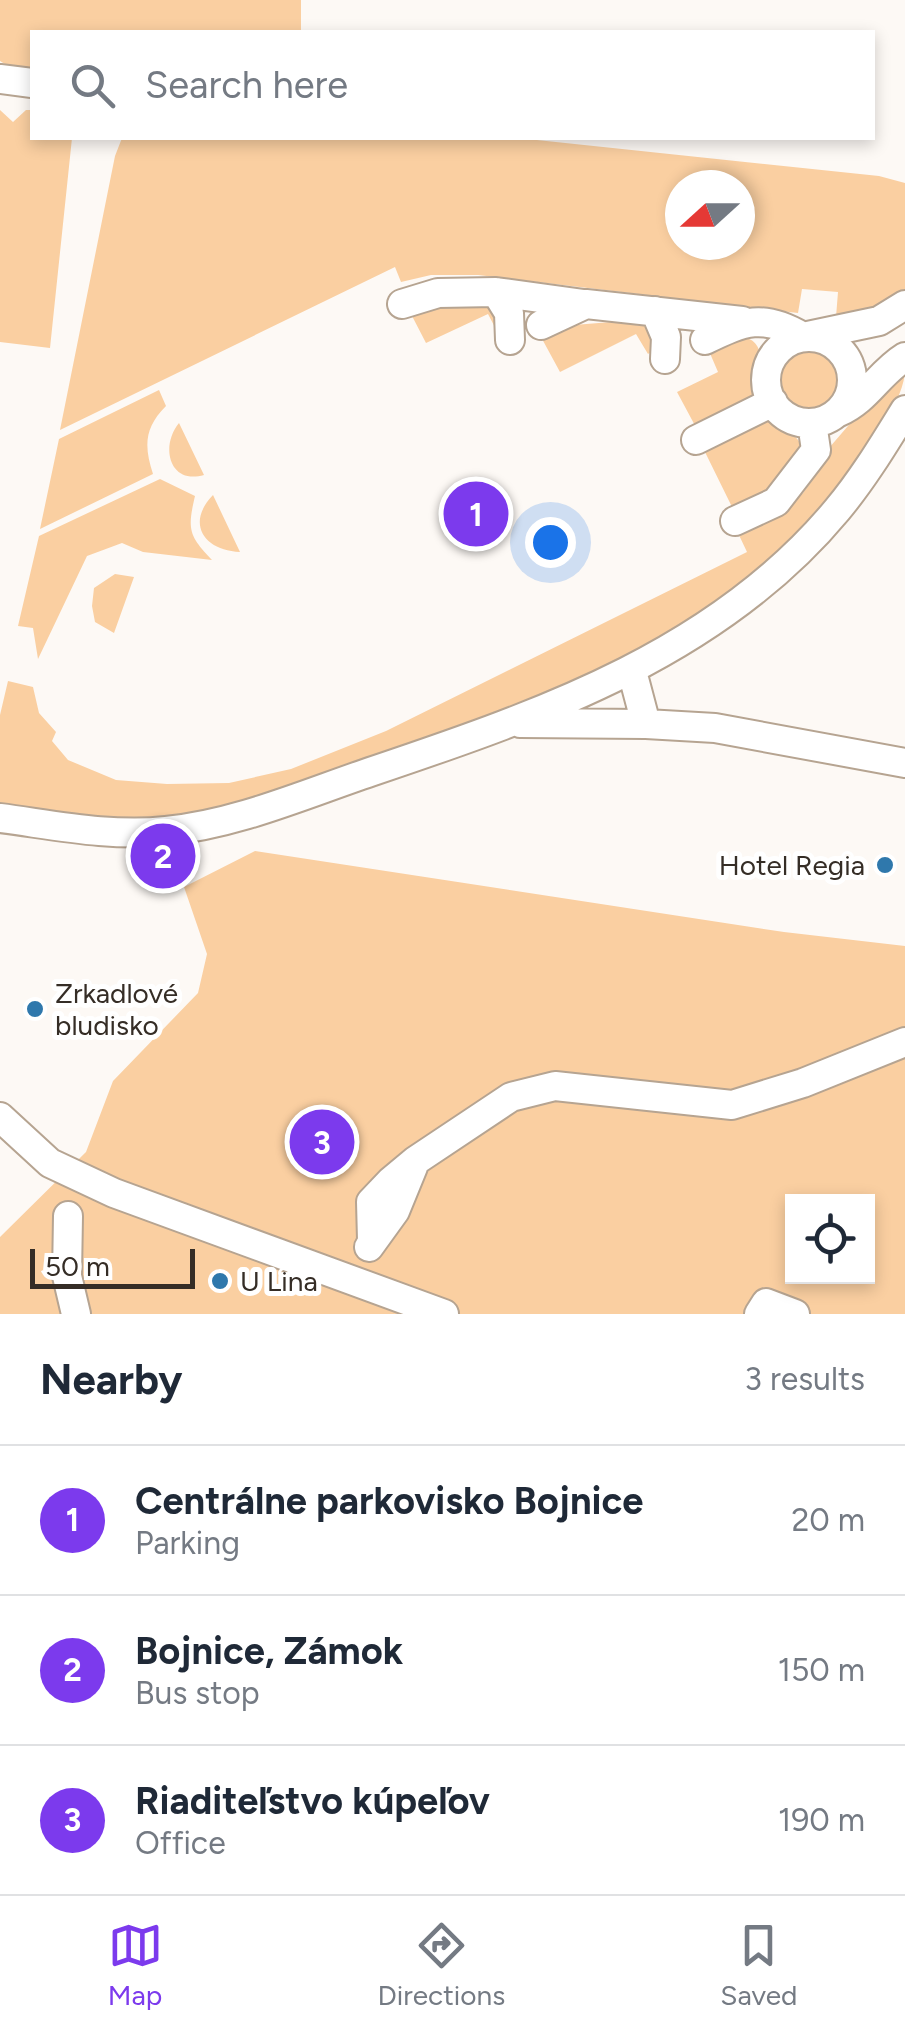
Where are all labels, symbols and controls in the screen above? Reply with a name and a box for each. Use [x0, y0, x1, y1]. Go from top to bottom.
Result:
search box [30, 30, 875, 140]
icon: search [65, 58, 120, 113]
text: Search here [145, 62, 348, 108]
north arrow [665, 170, 755, 260]
pin: 1 [444, 476, 508, 552]
your location [525, 517, 576, 568]
pin: 2 [130, 818, 196, 894]
place label: Hotel Regia [719, 848, 865, 882]
marker: Hotel Regia [874, 854, 896, 876]
place label: Zrkadlové bludisko [55, 976, 178, 1042]
marker: Zrkadlové bludisko [24, 998, 46, 1020]
pin: 3 [290, 1104, 354, 1180]
map controls [785, 1194, 875, 1284]
button: locate [785, 1194, 875, 1284]
scale bar [30, 1244, 195, 1288]
text: 50 m [45, 1249, 110, 1283]
place label: U Lina [240, 1264, 318, 1298]
marker: U Lina [209, 1270, 231, 1292]
text: Nearby [40, 1354, 182, 1405]
text: 3 results [745, 1360, 865, 1398]
text: Centrálne parkovisko Bojnice [135, 1478, 643, 1524]
text: 1 [66, 1501, 79, 1539]
text: 20 m [791, 1501, 865, 1539]
text: Parking [135, 1524, 240, 1562]
text: Bojnice, Zámok [135, 1628, 403, 1674]
text: 2 [63, 1651, 82, 1689]
text: 150 m [778, 1651, 865, 1689]
text: Bus stop [135, 1674, 260, 1712]
text: Riaditeľstvo kúpeľov [135, 1778, 490, 1824]
text: 3 [64, 1801, 81, 1839]
text: 190 m [778, 1801, 865, 1839]
text: Office [135, 1824, 226, 1862]
tab: Map [108, 1918, 163, 2012]
tab: Directions [378, 1918, 505, 2012]
tab: Saved [720, 1918, 797, 2012]

